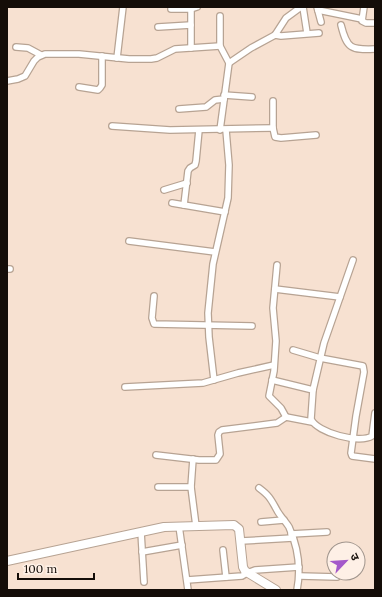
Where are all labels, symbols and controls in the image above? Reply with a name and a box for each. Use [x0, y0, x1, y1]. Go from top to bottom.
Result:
north arrow [326, 541, 366, 581]
text: उ [347, 551, 363, 563]
scale bar [18, 555, 94, 581]
text: 100 m [24, 561, 57, 576]

